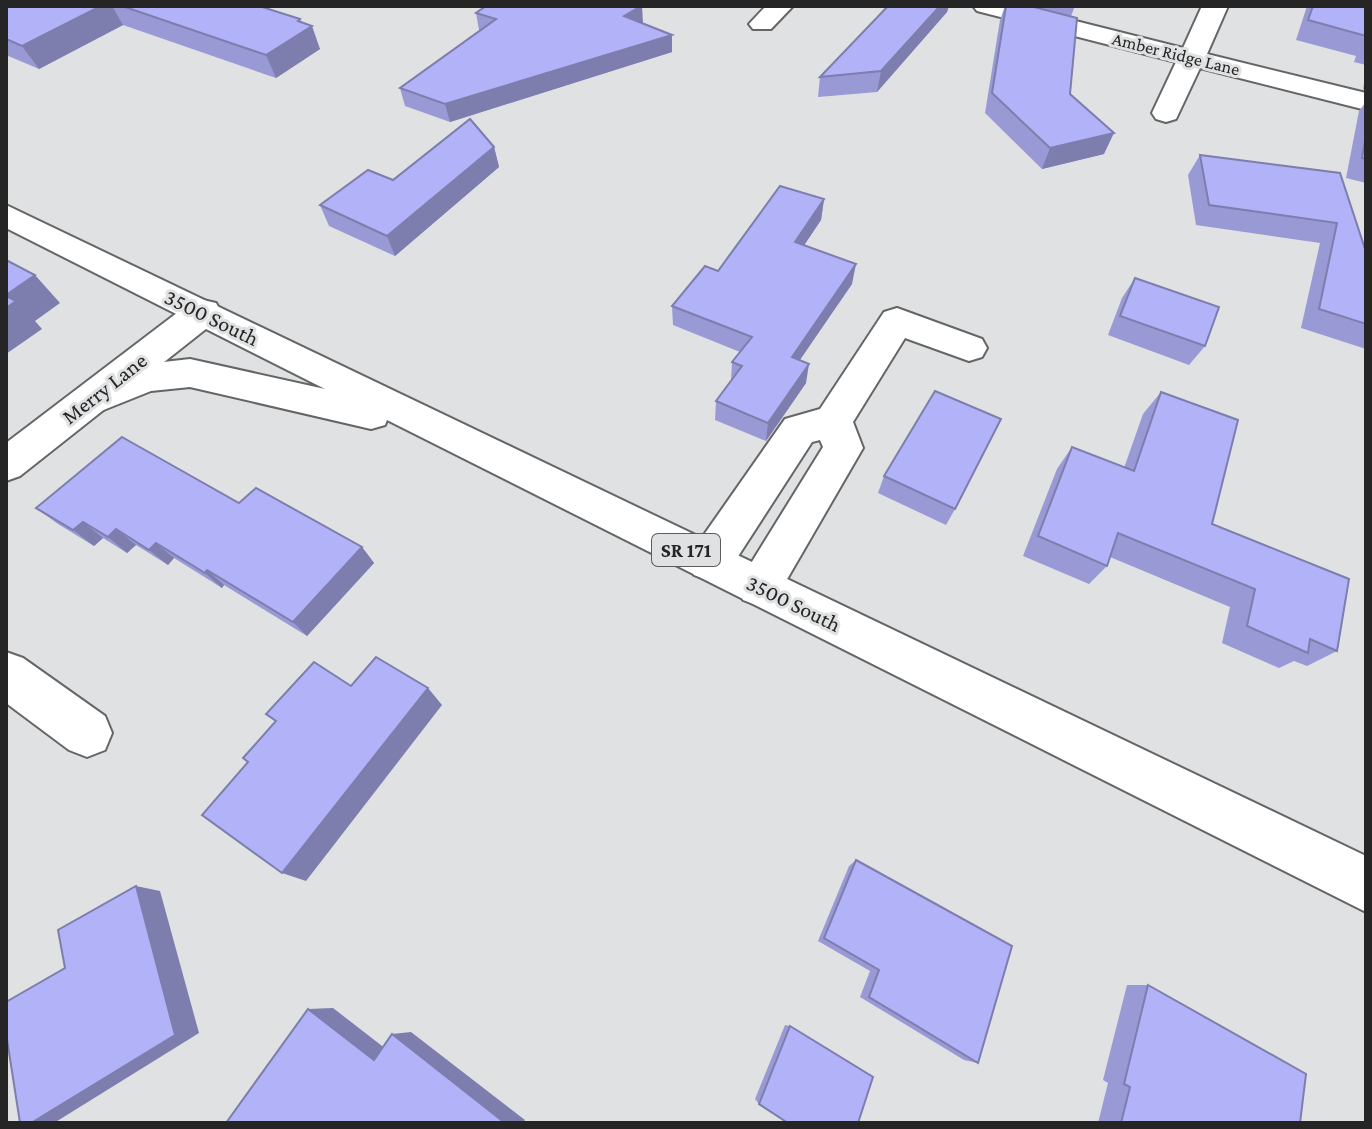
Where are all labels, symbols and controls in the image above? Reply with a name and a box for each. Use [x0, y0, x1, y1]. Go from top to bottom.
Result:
street label: Amber Ridge Lane [1110, 29, 1242, 80]
street label: 3500 South [161, 284, 263, 351]
street label: Merry Lane [57, 348, 152, 429]
road number: SR 171 [652, 534, 720, 566]
street label: 3500 South [743, 570, 845, 637]

